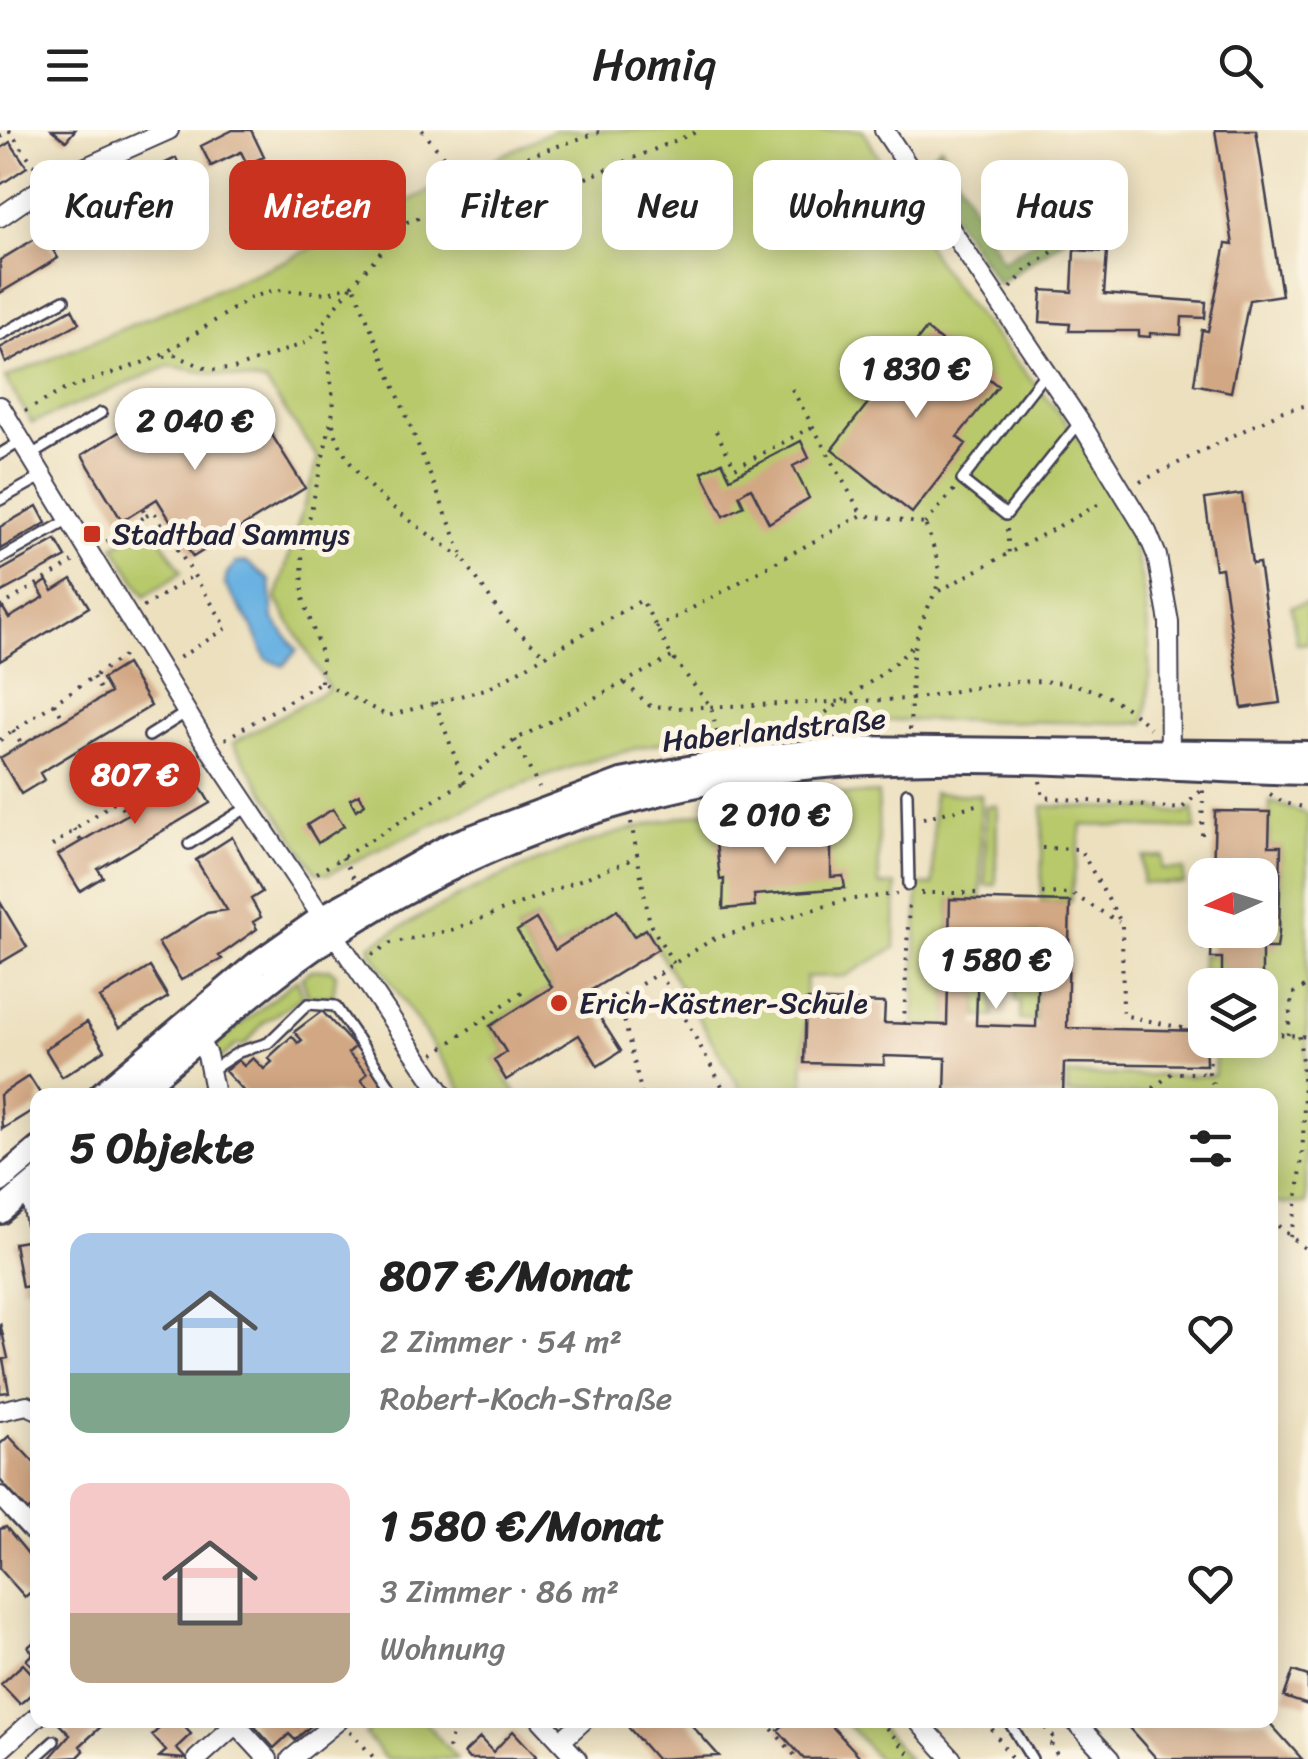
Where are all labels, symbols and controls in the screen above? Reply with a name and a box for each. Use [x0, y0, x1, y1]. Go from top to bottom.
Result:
text: Homiq [592, 25, 716, 105]
icon: menu [40, 38, 95, 93]
icon: search [1213, 38, 1268, 93]
chip: Kaufen [30, 160, 209, 250]
chip: Mieten [229, 160, 406, 250]
chip: Filter [426, 160, 582, 250]
chip: Neu [602, 160, 733, 250]
chip: Wohnung [753, 160, 961, 250]
chip: Haus [981, 160, 1128, 250]
pin: 1 830 € [824, 336, 1008, 421]
text: 1 830 € [862, 340, 970, 397]
pin: 2 040 € [103, 388, 287, 473]
text: 2 040 € [137, 392, 253, 449]
place label: Stadtbad Sammys [112, 507, 351, 561]
marker: Stadtbad Sammys [81, 523, 103, 545]
street label: Haberlandstraße [659, 691, 889, 769]
pin: 807 € [65, 742, 205, 827]
text: 807 € [91, 746, 179, 803]
pin: 2 010 € [683, 782, 867, 867]
text: 2 010 € [720, 786, 830, 843]
north arrow [1188, 858, 1278, 948]
map controls [1188, 858, 1278, 1058]
pin: 1 580 € [904, 927, 1088, 1012]
text: 1 580 € [941, 931, 1051, 988]
button: layers [1188, 968, 1278, 1058]
place label: Erich-Kästner-Schule [579, 976, 868, 1030]
marker: Erich-Kästner-Schule [548, 992, 570, 1014]
text: 5 Objekte [70, 1111, 254, 1185]
icon: filters [1183, 1121, 1238, 1176]
text: 807 €/Monat [380, 1239, 633, 1313]
icon: home [150, 1273, 270, 1393]
icon: heart [1183, 1306, 1238, 1361]
text: 2 Zimmer · 54 m² [380, 1313, 622, 1370]
text: Robert-Koch-Straße [380, 1370, 672, 1427]
text: 1 580 €/Monat [380, 1489, 664, 1563]
icon: home [150, 1523, 270, 1643]
icon: heart [1183, 1556, 1238, 1611]
text: 3 Zimmer · 86 m² [380, 1563, 619, 1620]
text: Wohnung [380, 1620, 506, 1677]

